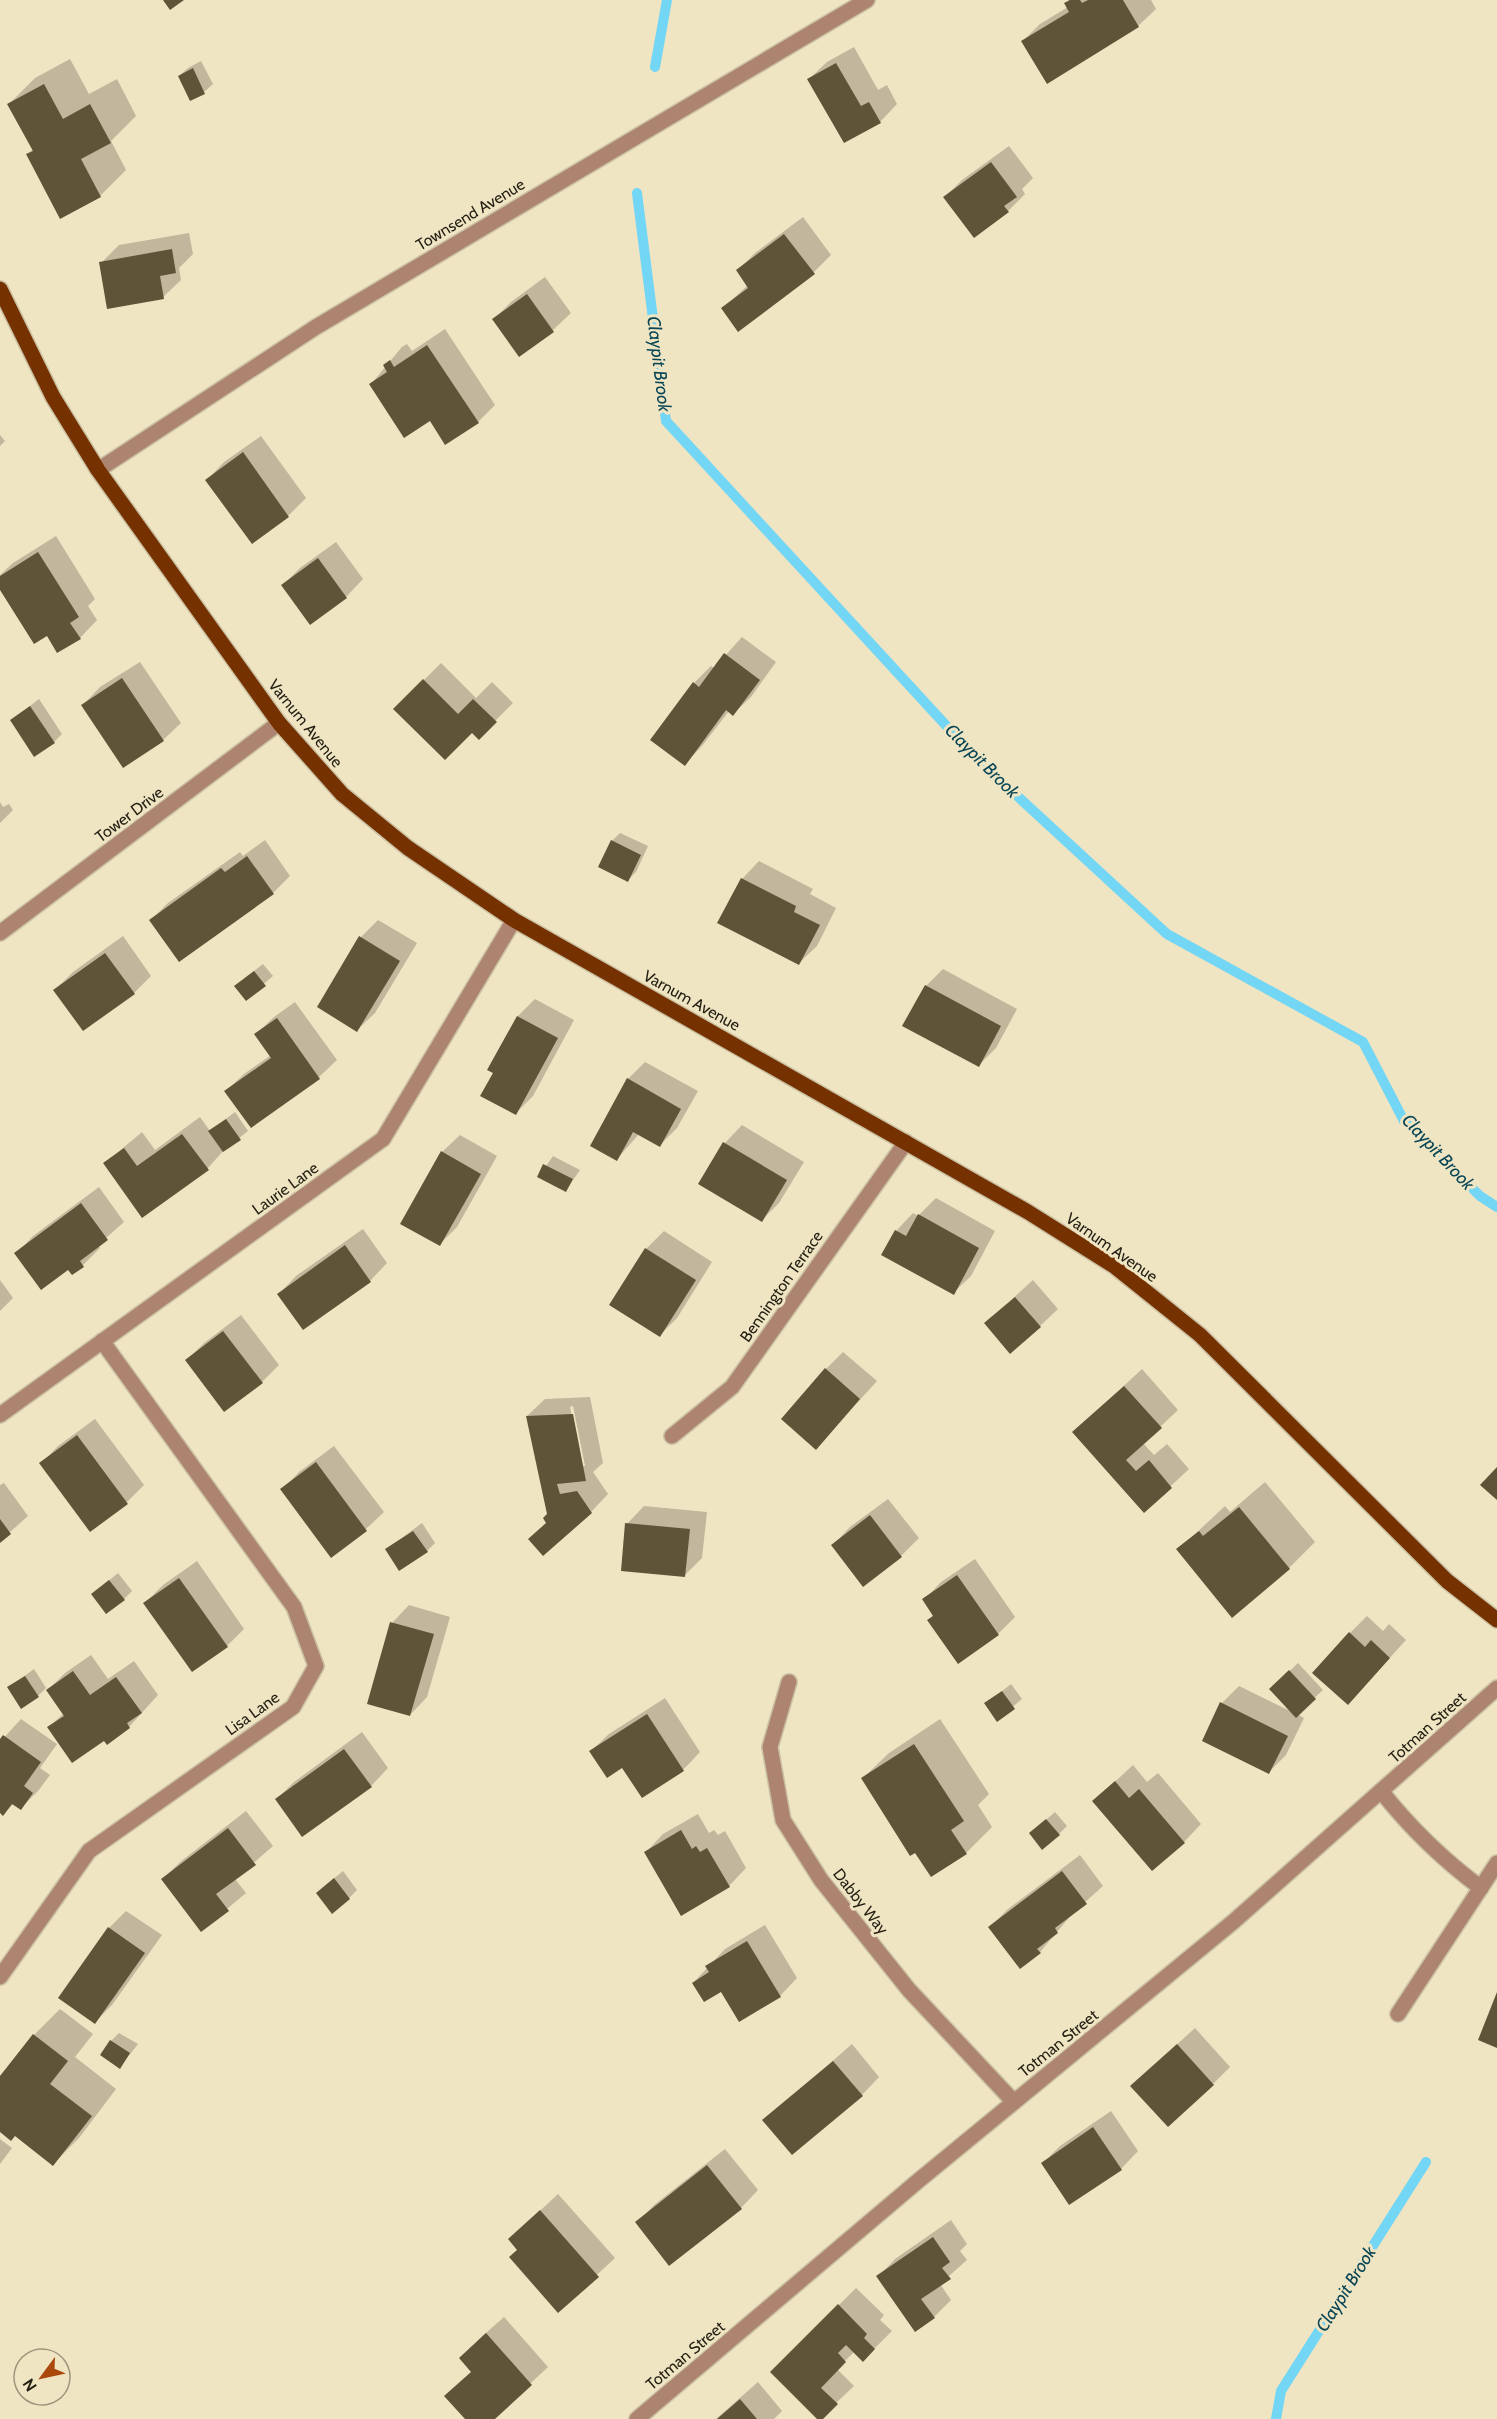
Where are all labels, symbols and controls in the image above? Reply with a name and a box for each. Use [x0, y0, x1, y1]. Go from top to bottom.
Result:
street label: Townsend Avenue [412, 174, 528, 254]
water label: Claypit Brook [642, 315, 676, 414]
street label: Varnum Avenue [264, 676, 347, 771]
water label: Claypit Brook [940, 719, 1025, 804]
street label: Tower Drive [92, 783, 167, 846]
street label: Varnum Avenue [640, 966, 743, 1035]
water label: Claypit Brook [1397, 1109, 1480, 1196]
street label: Laurie Lane [248, 1158, 322, 1219]
street label: Varnum Avenue [1062, 1209, 1161, 1286]
street label: Bennington Terrace [736, 1227, 827, 1345]
street label: Lisa Lane [222, 1687, 283, 1739]
street label: Totman Street [1385, 1688, 1470, 1767]
street label: Dabby Way [829, 1865, 892, 1938]
street label: Totman Street [1015, 2005, 1102, 2081]
water label: Claypit Brook [1311, 2241, 1382, 2336]
street label: Totman Street [642, 2317, 729, 2394]
north arrow [12, 2347, 72, 2407]
text: N [19, 2375, 41, 2395]

